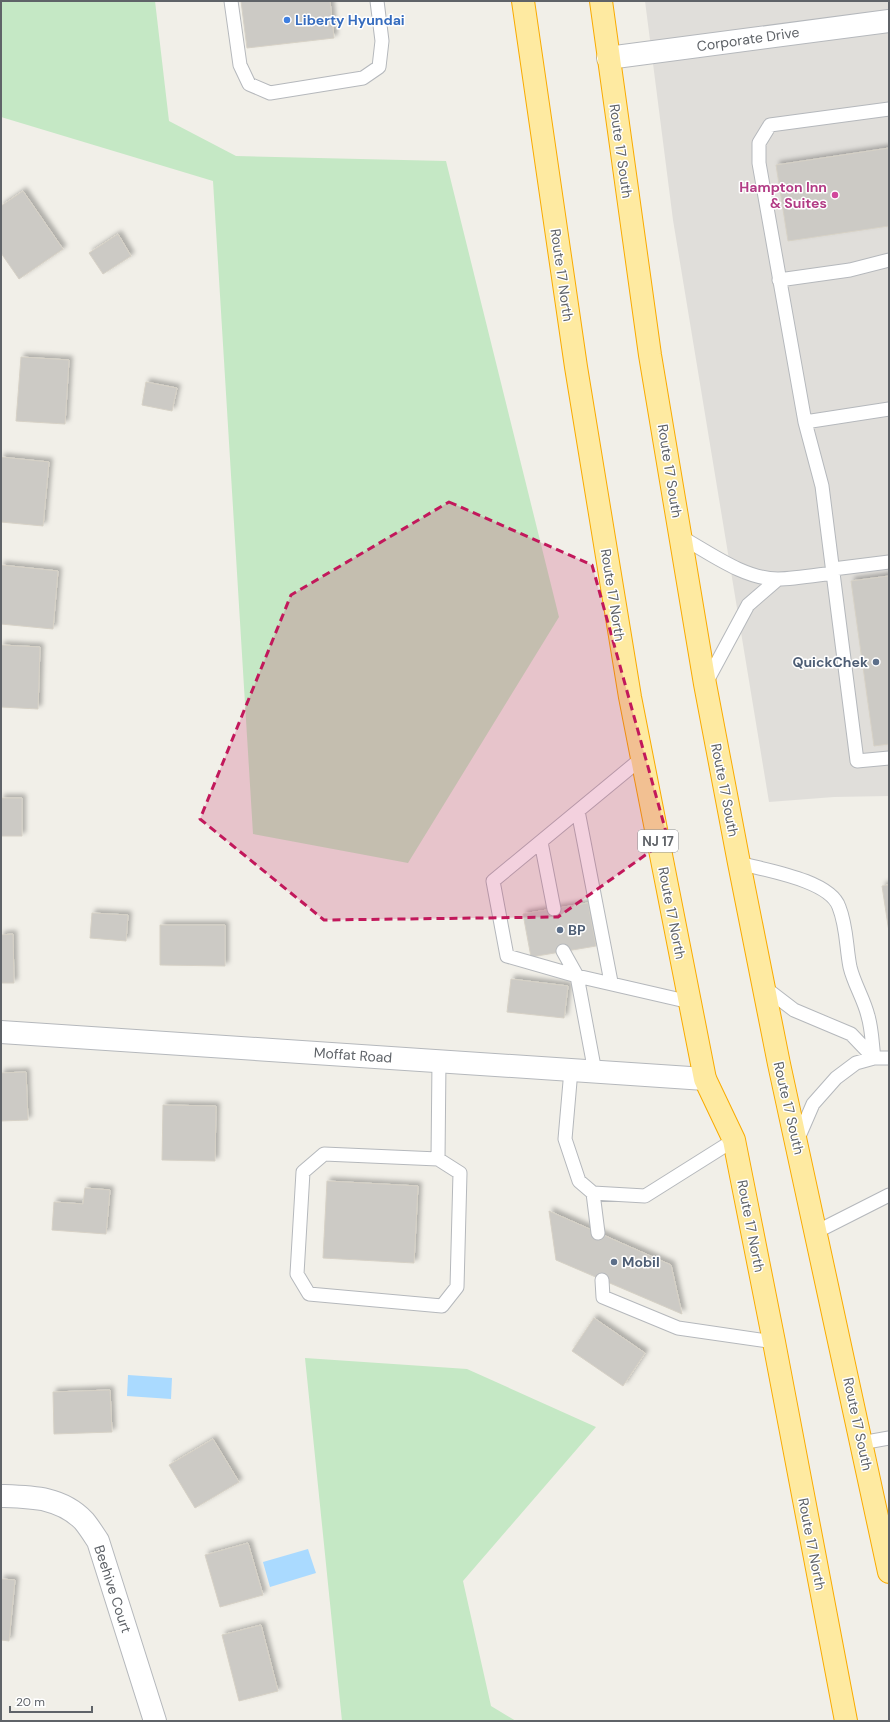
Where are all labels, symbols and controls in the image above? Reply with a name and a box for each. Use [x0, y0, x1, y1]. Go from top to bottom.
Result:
place label: Liberty Hyundai [295, 11, 405, 29]
marker: Liberty Hyundai [282, 15, 292, 25]
street label: Corporate Drive [696, 23, 800, 55]
street label: Route 17 South [605, 103, 637, 199]
place label: Hampton Inn & Suites [739, 178, 827, 212]
marker: Hampton Inn & Suites [830, 190, 840, 200]
street label: Route 17 North [547, 227, 577, 323]
street label: Route 17 South [654, 423, 686, 519]
street label: Route 17 North [597, 547, 629, 643]
place label: QuickChek [792, 653, 868, 671]
marker: QuickChek [871, 657, 881, 667]
street label: Route 17 South [707, 742, 743, 838]
road number: NJ 17 [638, 830, 678, 852]
street label: Route 17 North [654, 865, 690, 961]
place label: BP [568, 921, 586, 939]
marker: BP [555, 925, 565, 935]
street label: Moffat Road [313, 1043, 393, 1067]
street label: Route 17 South [770, 1060, 808, 1156]
street label: Route 17 North [733, 1178, 769, 1274]
place label: Mobil [622, 1253, 660, 1271]
marker: Mobil [609, 1257, 619, 1267]
street label: Route 17 South [839, 1376, 877, 1472]
street label: Route 17 North [794, 1496, 830, 1592]
street label: Beehive Court [90, 1543, 136, 1635]
scale bar [10, 1688, 92, 1714]
text: 20 m [16, 1694, 45, 1710]

